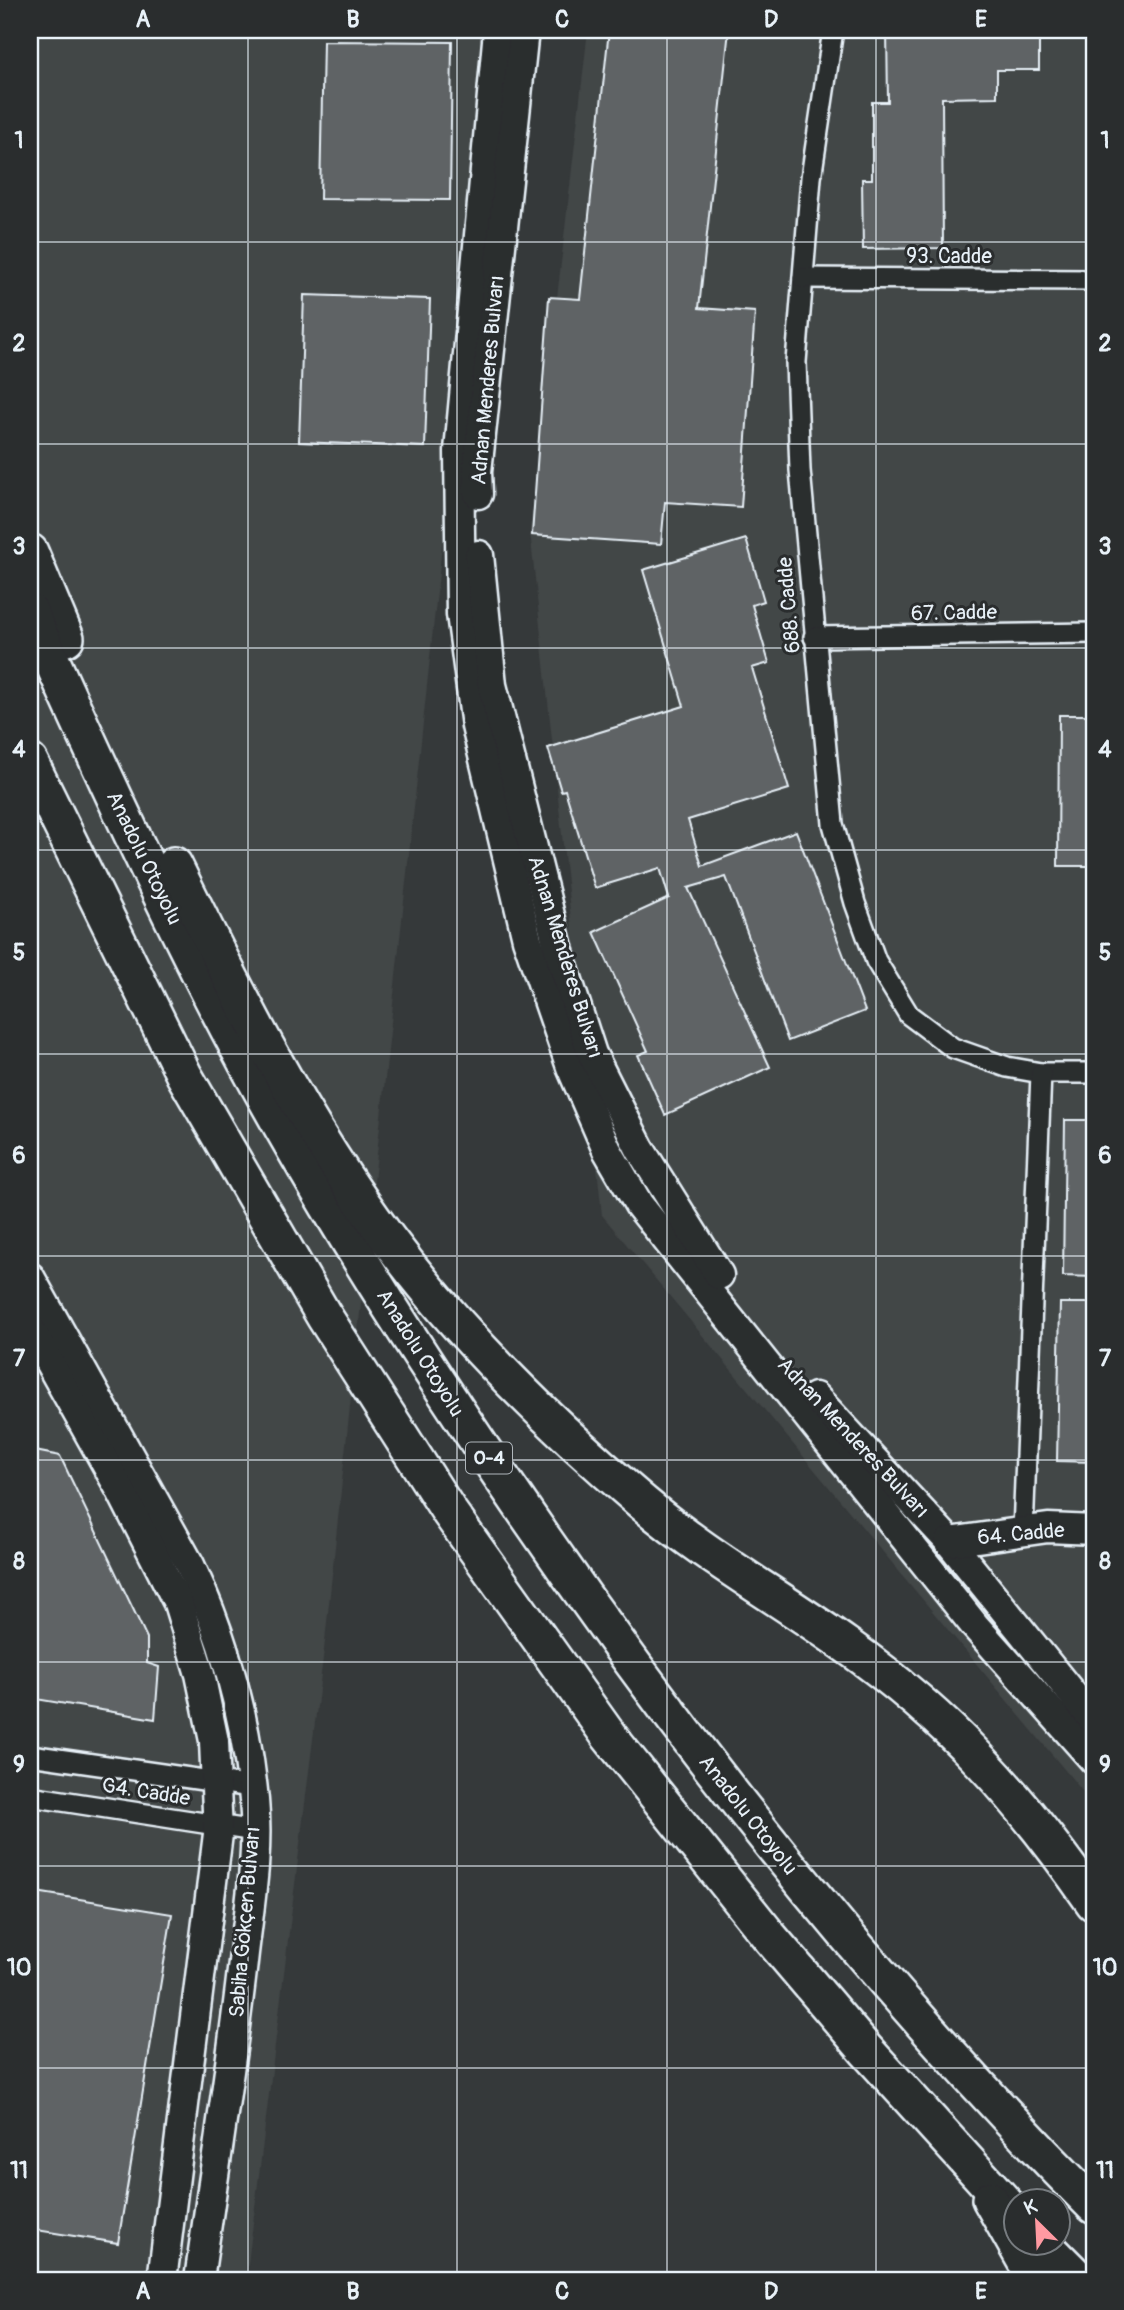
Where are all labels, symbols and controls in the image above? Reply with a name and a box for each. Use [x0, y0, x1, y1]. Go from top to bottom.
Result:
text: A [136, 5, 151, 34]
text: B [346, 5, 360, 34]
text: C [555, 5, 569, 34]
text: D [764, 5, 778, 34]
text: E [975, 5, 987, 34]
text: 1 [15, 126, 24, 155]
text: 1 [1101, 126, 1110, 155]
street label: 93. Cadde [906, 243, 992, 270]
street label: Adnan Menderes Bulvarı [465, 274, 511, 486]
text: 2 [13, 329, 26, 358]
text: 2 [1099, 329, 1112, 358]
text: 3 [13, 532, 25, 561]
text: 3 [1099, 532, 1111, 561]
street label: 688. Cadde [771, 555, 807, 654]
street label: 67. Cadde [911, 599, 998, 627]
text: 4 [12, 735, 26, 764]
text: 4 [1098, 735, 1112, 764]
street label: Anadolu Otoyolu [100, 787, 188, 929]
street label: Adnan Menderes Bulvarı [521, 852, 609, 1062]
text: 5 [13, 938, 25, 967]
text: 5 [1099, 938, 1111, 967]
text: 6 [12, 1141, 26, 1170]
text: 6 [1098, 1141, 1112, 1170]
street label: Anadolu Otoyolu [370, 1284, 470, 1422]
text: 7 [13, 1344, 26, 1373]
text: 7 [1099, 1344, 1112, 1373]
street label: Adnan Menderes Bulvarı [771, 1352, 935, 1524]
road number: O-4 [466, 1442, 512, 1474]
street label: 64. Cadde [976, 1517, 1066, 1551]
text: 8 [13, 1547, 25, 1576]
text: 8 [1099, 1547, 1111, 1576]
street label: Anadolu Otoyolu [693, 1749, 803, 1881]
text: 9 [13, 1750, 25, 1779]
text: 9 [1099, 1750, 1111, 1779]
street label: G4. Cadde [100, 1772, 193, 1812]
street label: Sabiha Gökçen Bulvarı [223, 1825, 267, 2019]
text: 10 [7, 1953, 31, 1982]
text: 10 [1093, 1953, 1117, 1982]
text: 11 [10, 2156, 28, 2185]
text: 11 [1096, 2156, 1114, 2185]
north arrow [1002, 2188, 1072, 2258]
text: K [1020, 2194, 1041, 2221]
text: A [136, 2277, 151, 2306]
text: B [346, 2277, 360, 2306]
text: C [555, 2277, 569, 2306]
text: D [764, 2277, 778, 2306]
text: E [975, 2277, 987, 2306]

